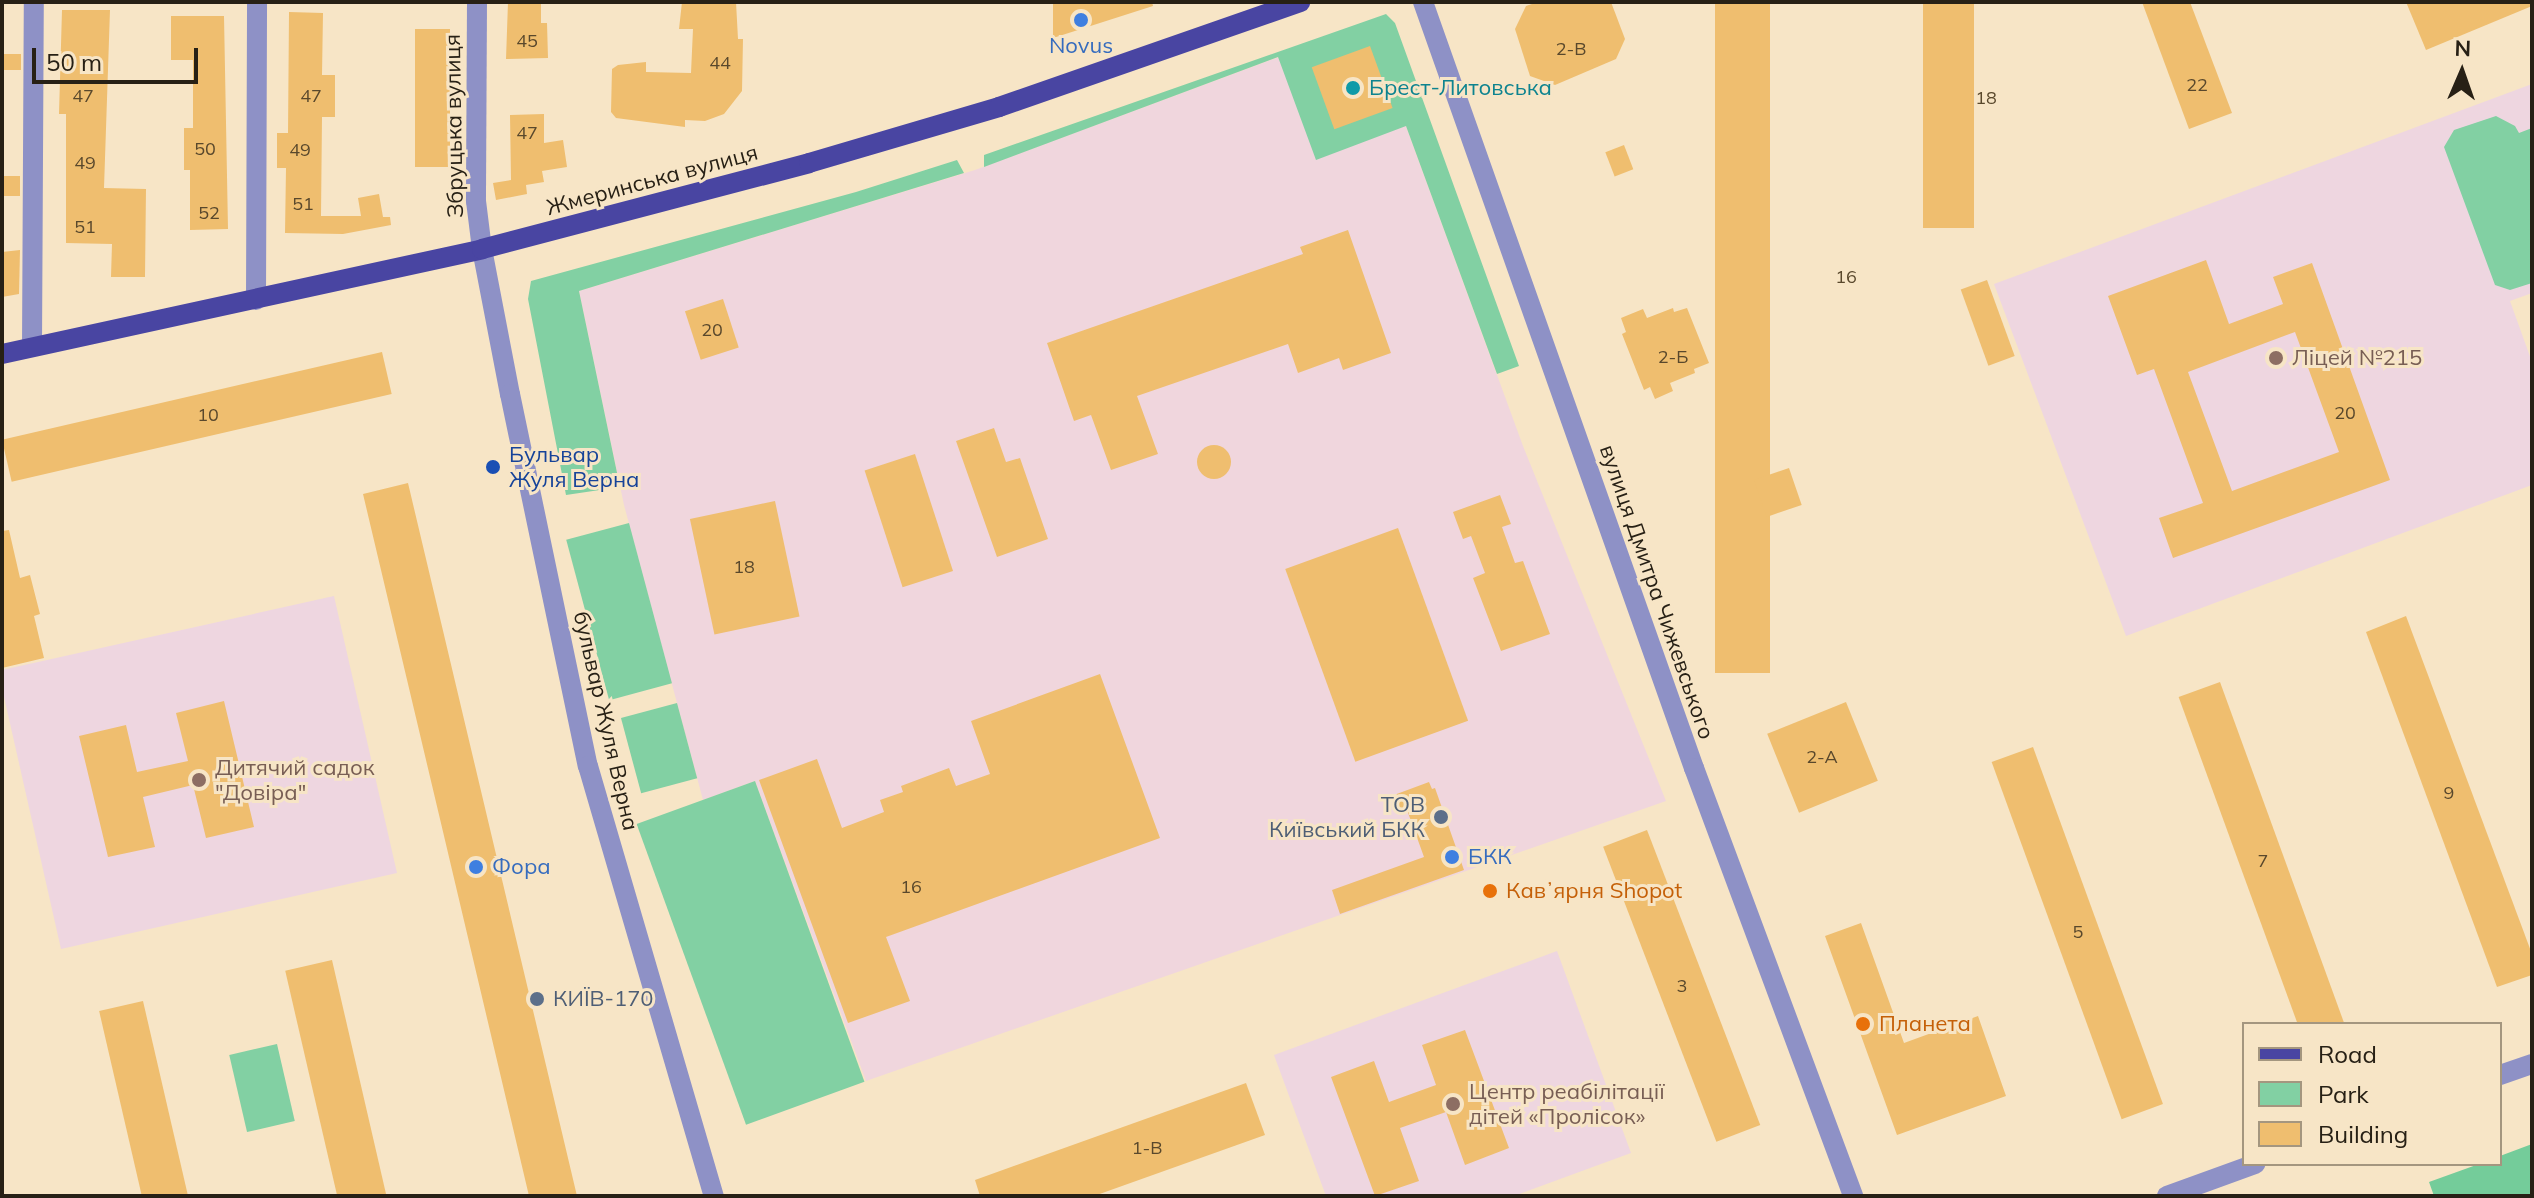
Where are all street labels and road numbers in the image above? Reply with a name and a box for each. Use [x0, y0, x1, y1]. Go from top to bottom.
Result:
street label: Збруцька вулиця [439, 34, 469, 218]
street label: Жмеринська вулиця [543, 139, 761, 221]
street label: вулиця Дмитра Чижевського [1594, 441, 1720, 743]
street label: бульвар Жуля Верна [568, 609, 644, 833]

